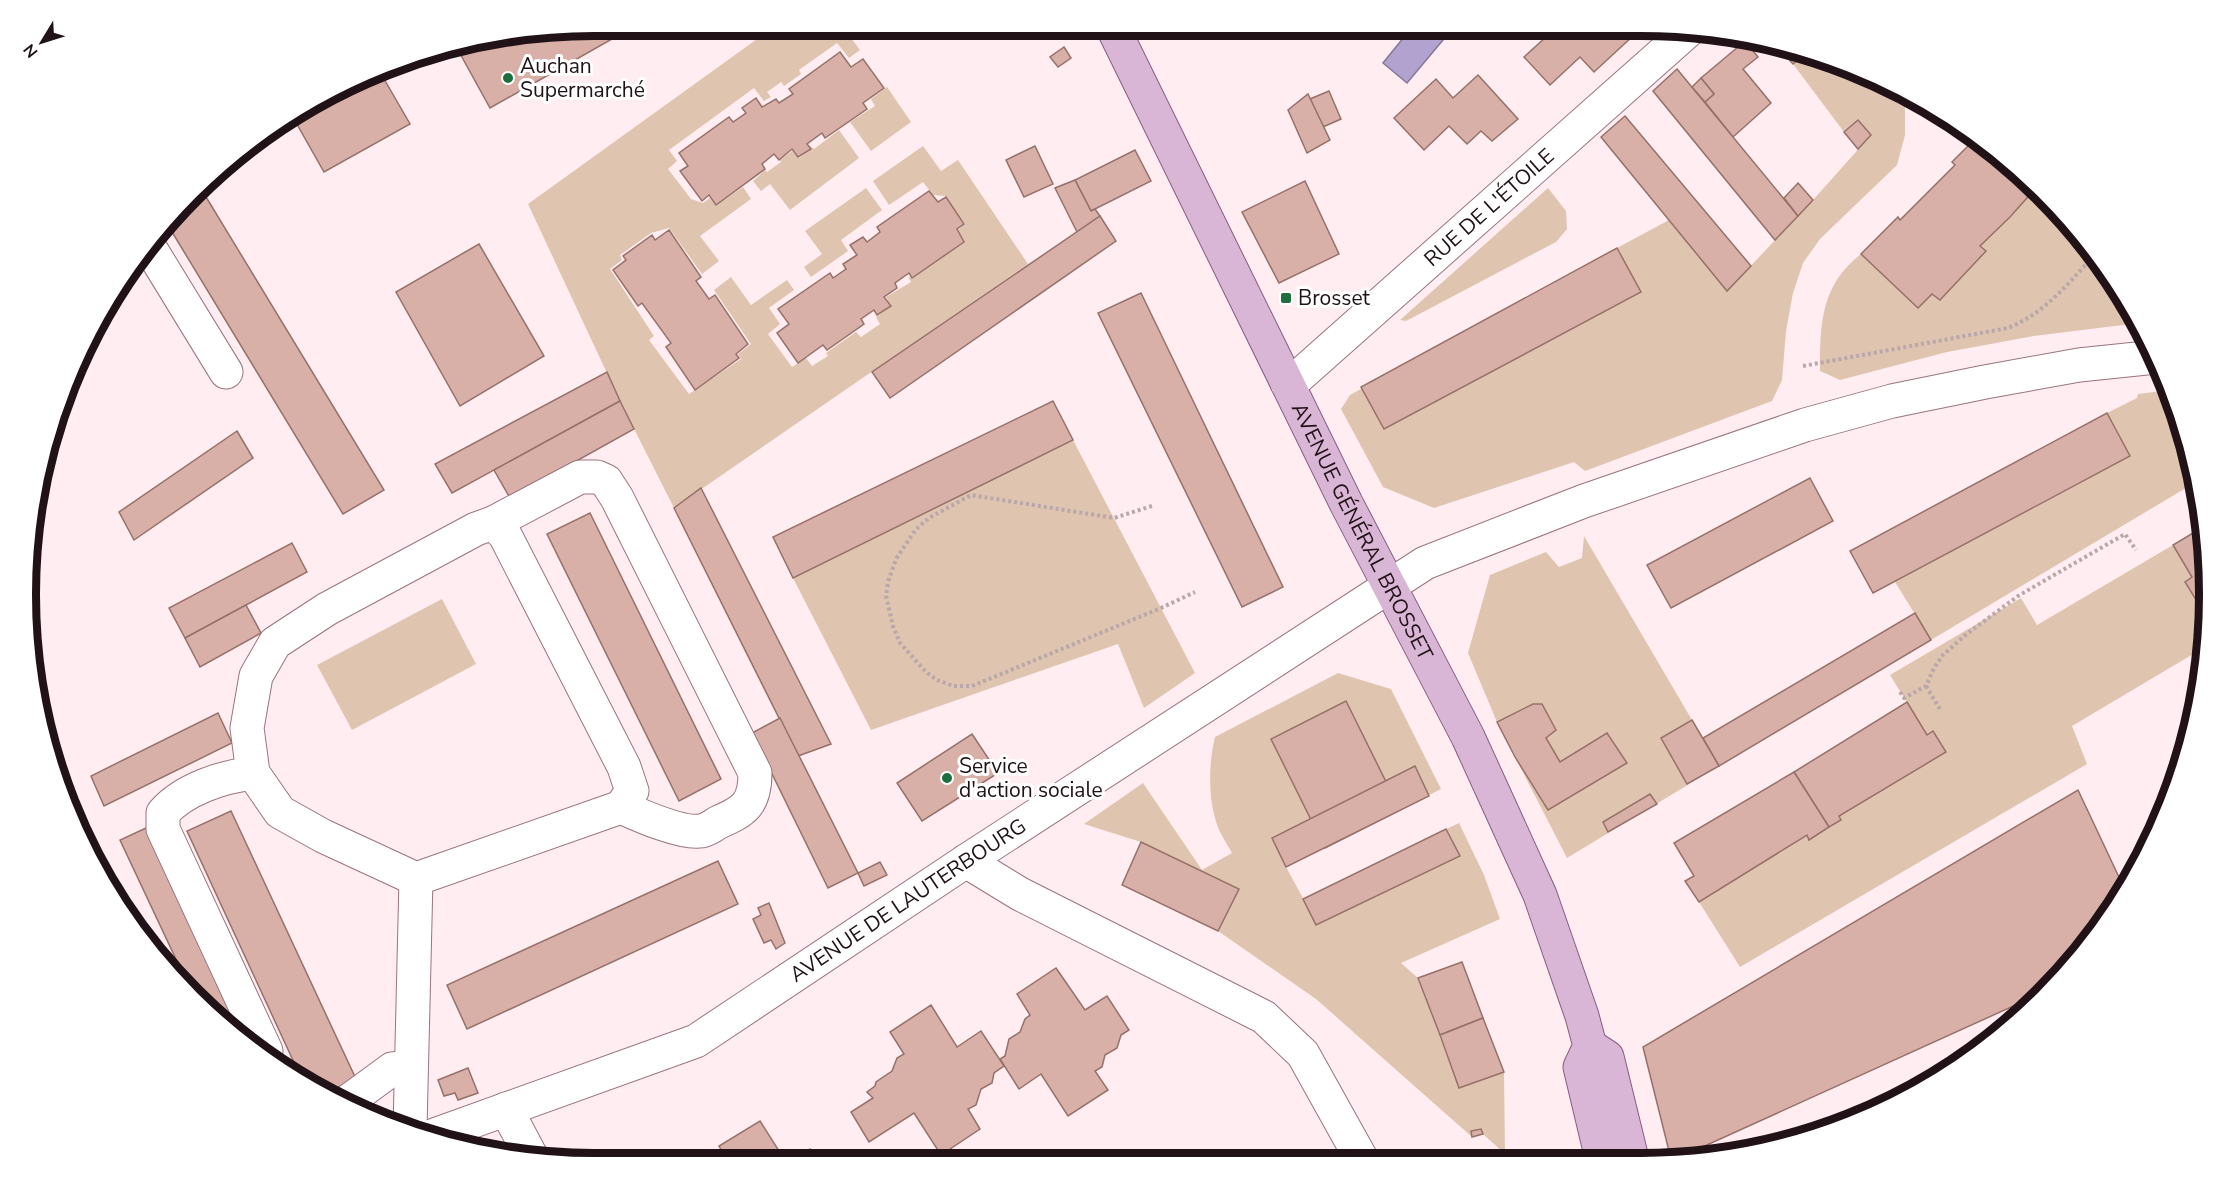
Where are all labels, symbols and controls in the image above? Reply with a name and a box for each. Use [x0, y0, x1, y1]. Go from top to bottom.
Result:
north arrow [12, 12, 72, 72]
text: N [19, 39, 43, 62]
place label: Auchan Supermarché [520, 52, 645, 104]
marker: Auchan Supermarché [501, 71, 515, 85]
street label: RUE DE L'ÉTOILE [1418, 142, 1560, 273]
place label: Brosset [1298, 284, 1371, 312]
marker: Brosset [1279, 291, 1293, 305]
street label: AVENUE GÉNÉRAL BROSSET [1285, 398, 1440, 665]
place label: Service d'action sociale [959, 752, 1103, 804]
marker: Service d'action sociale [940, 771, 954, 785]
street label: AVENUE DE LAUTERBOURG [784, 812, 1031, 989]

